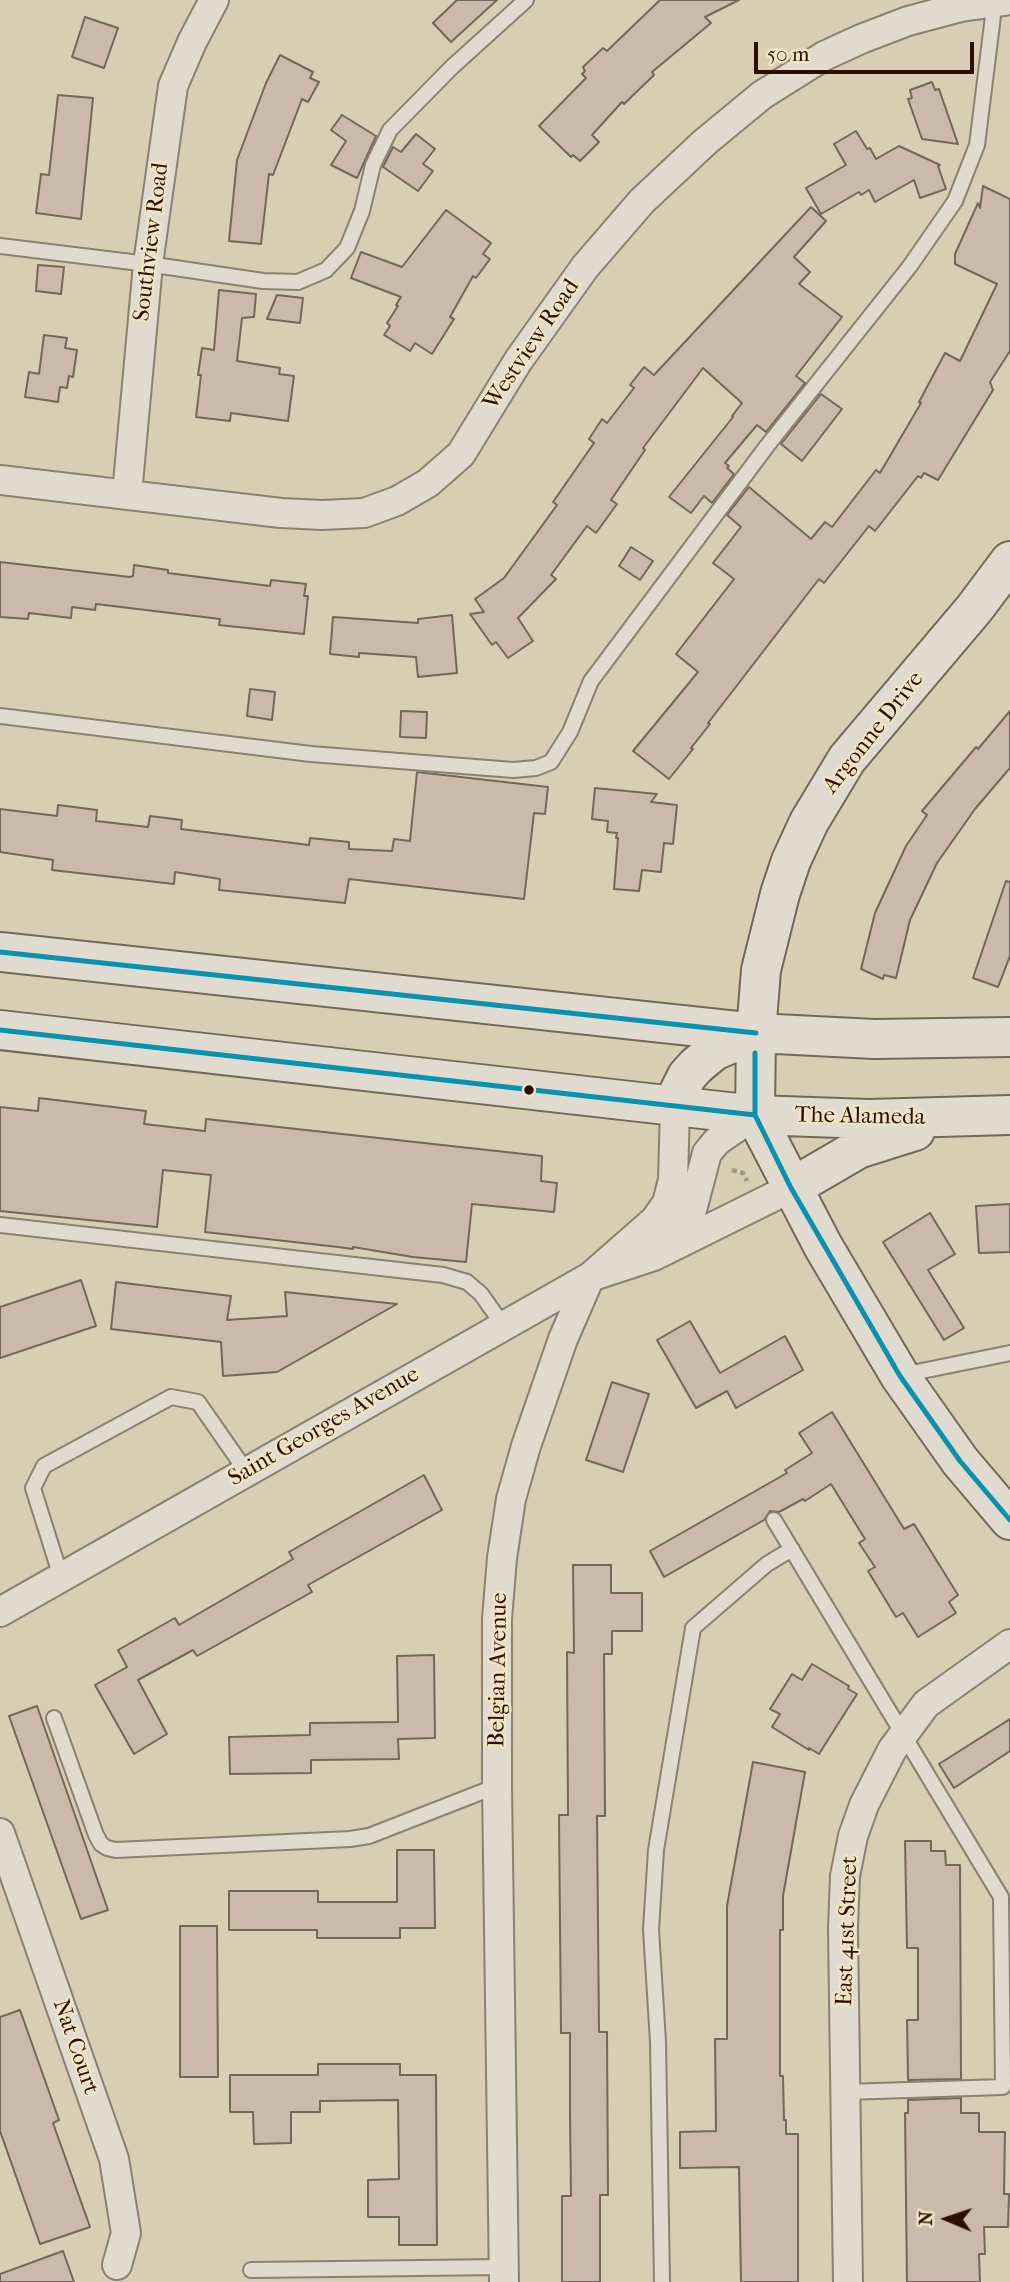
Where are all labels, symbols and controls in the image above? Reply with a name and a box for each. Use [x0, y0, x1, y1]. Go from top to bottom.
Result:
scale bar [758, 28, 978, 72]
text: 50 m [767, 42, 810, 66]
street label: Southview Road [129, 161, 175, 323]
street label: Westview Road [478, 274, 586, 416]
street label: Argonne Drive [818, 666, 930, 800]
unlabelled marker [522, 1083, 536, 1097]
street label: The Alameda [794, 1102, 926, 1132]
street label: Saint Georges Avenue [224, 1361, 424, 1493]
street label: Belgian Avenue [484, 1592, 514, 1748]
street label: East 41st Street [832, 1855, 864, 2007]
street label: Nat Court [46, 1996, 104, 2098]
north arrow [912, 2184, 982, 2254]
text: N [915, 2211, 937, 2226]

